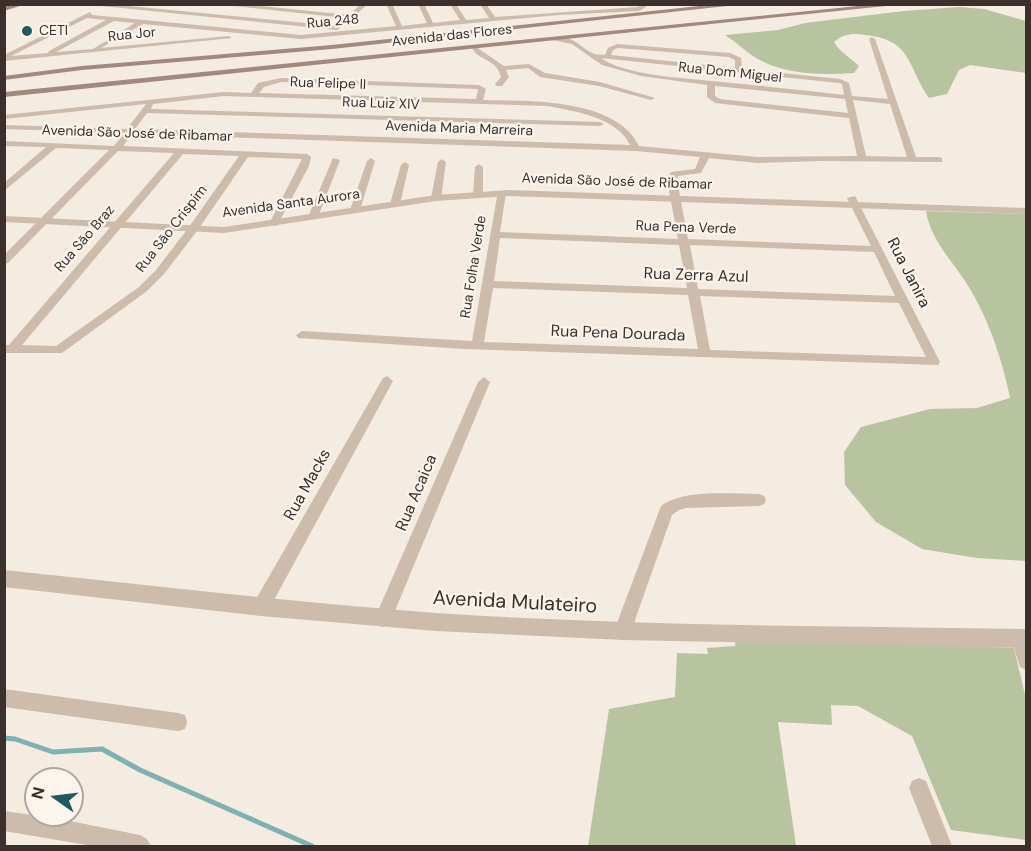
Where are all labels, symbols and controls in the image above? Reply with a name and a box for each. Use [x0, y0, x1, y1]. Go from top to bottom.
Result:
street label: Rua 248 [306, 11, 360, 33]
street label: Avenida das Flores [391, 21, 513, 51]
place label: CETI [39, 23, 68, 39]
marker: CETI [20, 24, 34, 38]
street label: Rua Jor [107, 24, 157, 46]
street label: Rua Dom Miguel [677, 59, 783, 87]
street label: Rua Felipe II [290, 74, 366, 94]
street label: Rua Luiz XIV [342, 94, 420, 114]
street label: Avenida Maria Marreira [385, 118, 533, 140]
street label: Avenida São José de Ribamar [41, 122, 233, 146]
street label: Avenida São José de Ribamar [521, 170, 713, 194]
street label: Rua São Crispim [133, 182, 211, 276]
street label: Avenida Santa Aurora [221, 186, 361, 222]
street label: Rua São Braz [51, 202, 119, 276]
street label: Rua Folha Verde [458, 214, 490, 320]
street label: Rua Pena Verde [635, 218, 737, 238]
street label: Rua Janira [882, 235, 934, 311]
street label: Rua Zerra Azul [643, 265, 749, 287]
street label: Rua Pena Dourada [550, 322, 686, 346]
street label: Rua Macks [281, 446, 335, 524]
street label: Rua Acaica [392, 452, 442, 534]
street label: Avenida Mulateiro [432, 587, 598, 619]
north arrow [24, 767, 84, 827]
text: N [26, 785, 50, 801]

